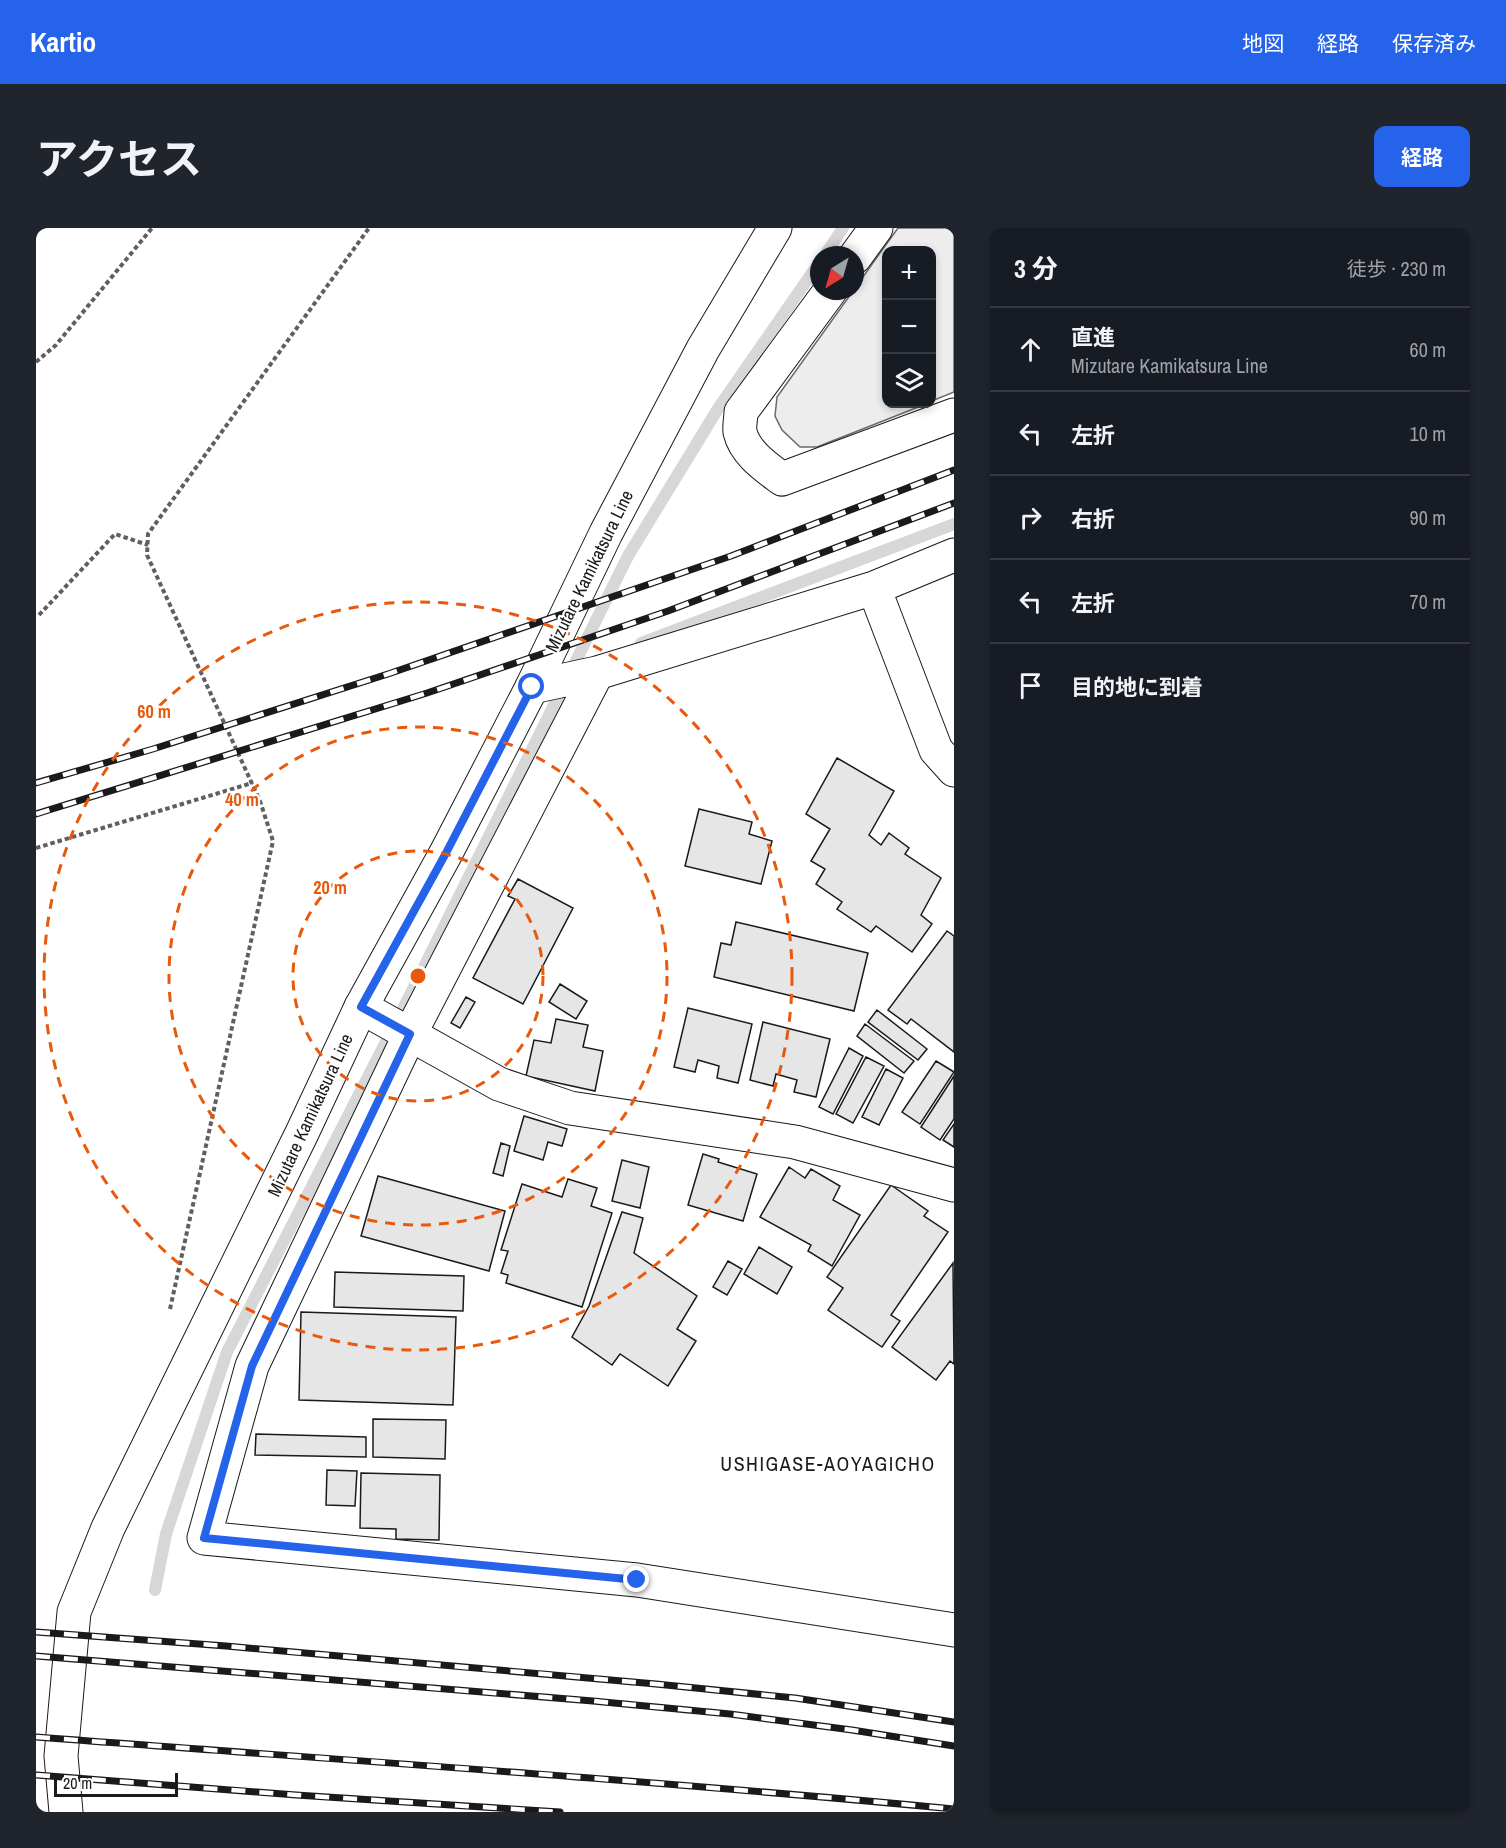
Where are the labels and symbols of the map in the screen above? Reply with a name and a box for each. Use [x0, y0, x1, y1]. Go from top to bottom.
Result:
north arrow [810, 246, 864, 300]
street label: Mizutare Kamikatsura Line [539, 486, 639, 656]
route start [518, 673, 544, 699]
text: 60 m [137, 699, 171, 724]
text: 40 m [225, 787, 259, 812]
text: 20 m [313, 875, 347, 900]
centre of rings [408, 966, 428, 986]
street label: Mizutare Kamikatsura Line [261, 1029, 359, 1201]
district label: USHIGASE-AOYAGICHO [720, 1450, 936, 1477]
route end [623, 1566, 649, 1592]
scale bar [54, 1770, 178, 1798]

